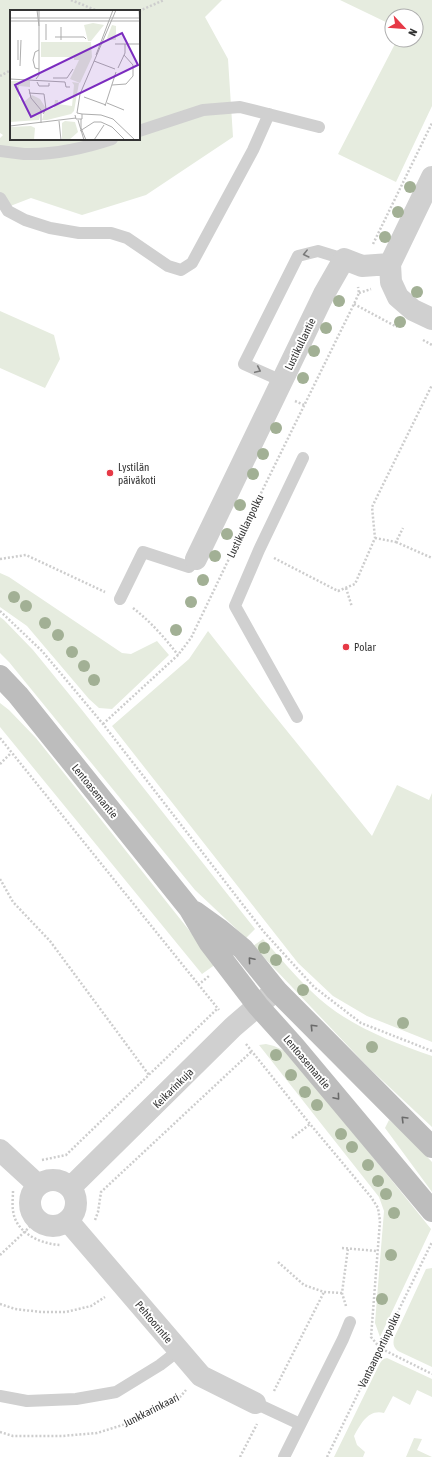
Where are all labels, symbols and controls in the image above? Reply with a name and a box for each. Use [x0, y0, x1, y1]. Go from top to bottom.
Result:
north arrow [384, 8, 424, 48]
inset map [10, 10, 140, 140]
text: N [406, 27, 420, 38]
one-way arrow [303, 249, 310, 258]
street label: Lustikullantie [282, 316, 318, 372]
one-way arrow [254, 365, 261, 373]
place label: Lystilän päiväkoti [118, 461, 156, 486]
marker: Lystilän päiväkoti [105, 468, 115, 478]
street label: Lustikullanpolku [224, 492, 266, 560]
place label: Polar [354, 641, 376, 653]
marker: Polar [341, 642, 351, 652]
street label: Lentoasemantie [70, 762, 120, 820]
one-way arrow [249, 957, 256, 964]
one-way arrow [310, 1024, 318, 1032]
street label: Lentoasemantie [281, 1033, 333, 1091]
street label: Keikarinkuja [151, 1066, 195, 1110]
one-way arrow [332, 1093, 339, 1100]
one-way arrow [402, 1117, 409, 1124]
street label: Pehtoorintie [133, 1299, 175, 1345]
street label: Vantaanportinpolku [356, 1310, 402, 1390]
street label: Junkkarinkaari [121, 1391, 181, 1429]

